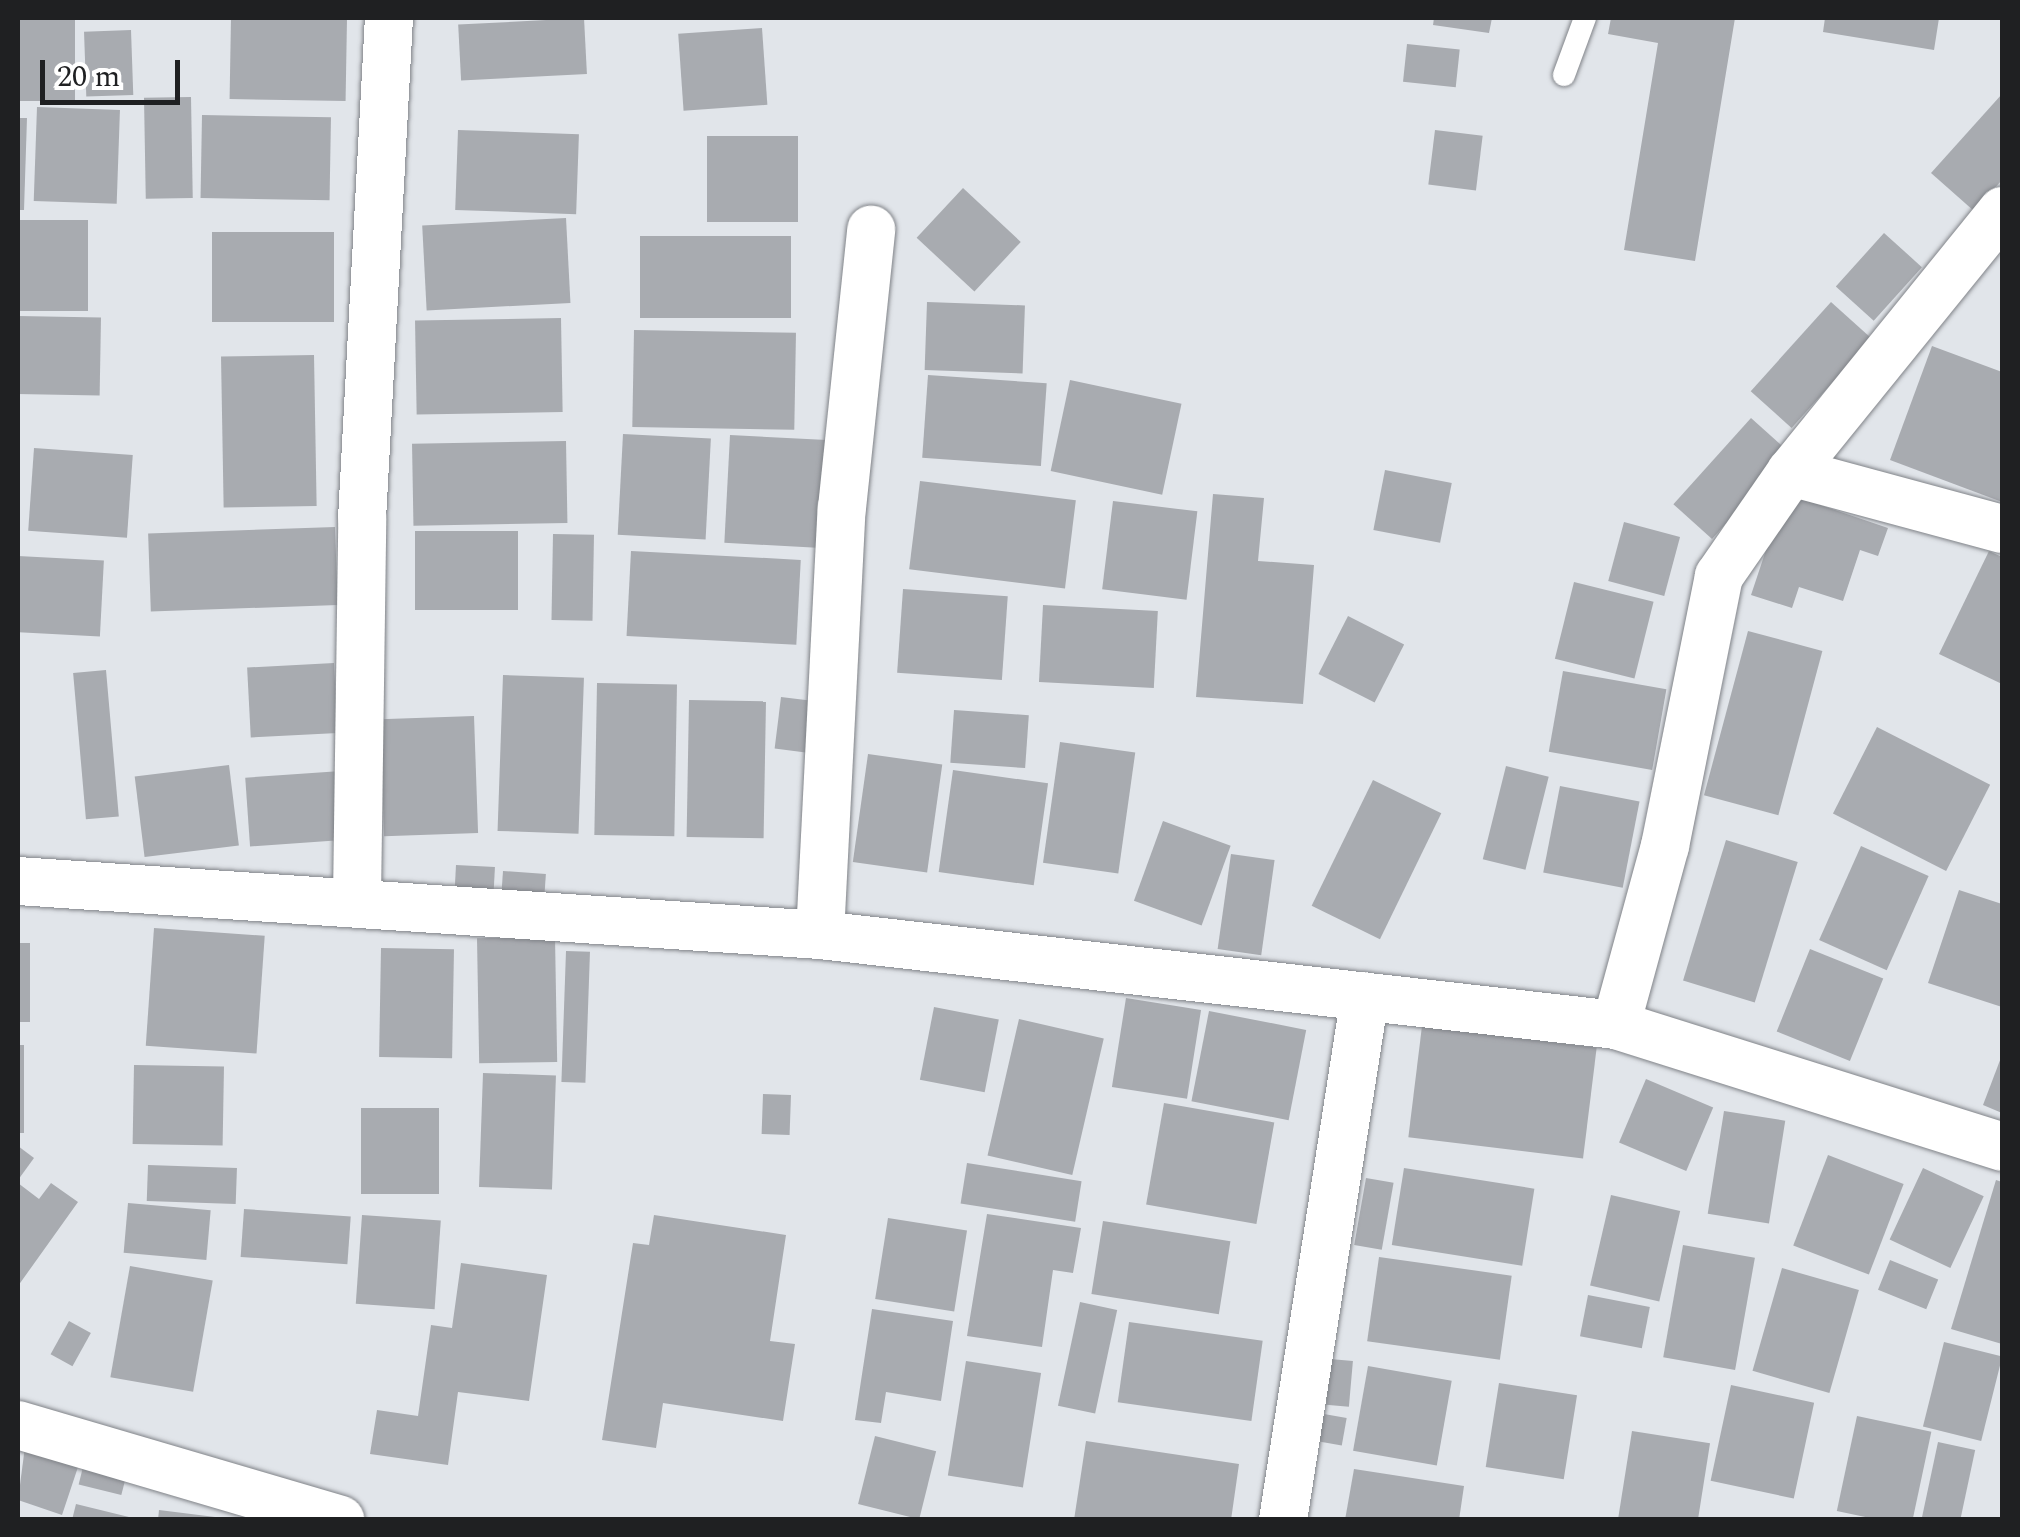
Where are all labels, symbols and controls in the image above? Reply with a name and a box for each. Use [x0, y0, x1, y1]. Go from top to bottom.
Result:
scale bar [45, 40, 185, 102]
text: 20 m [57, 54, 120, 100]

